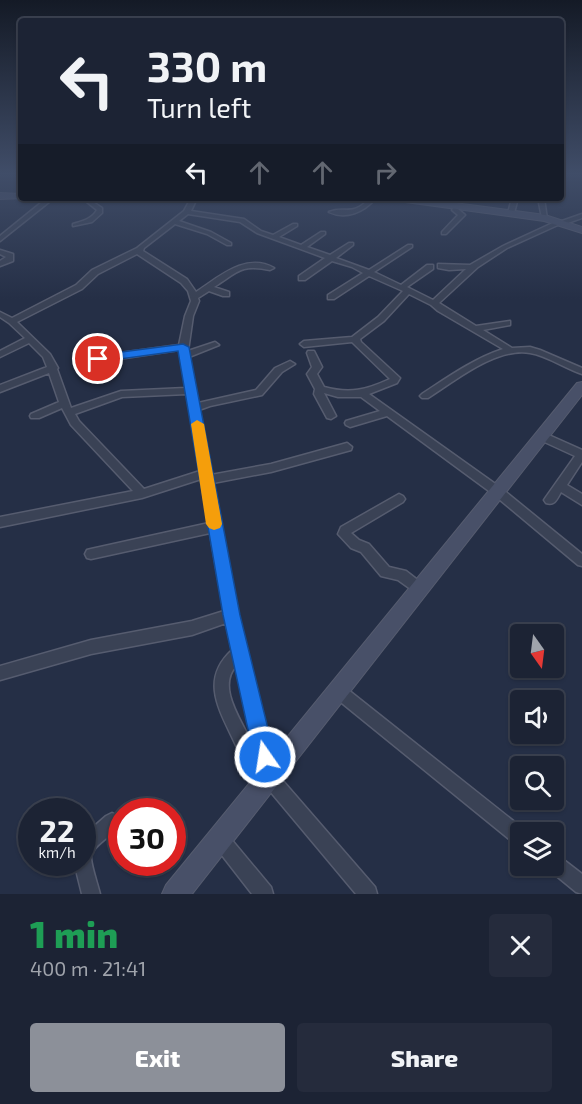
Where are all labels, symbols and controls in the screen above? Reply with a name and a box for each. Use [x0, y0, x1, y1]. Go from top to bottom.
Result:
text: 330 m [147, 40, 267, 90]
icon: left [48, 42, 126, 120]
text: Turn left [147, 91, 251, 123]
icon: left [180, 156, 213, 189]
icon: ahead [243, 156, 276, 189]
icon: ahead [306, 156, 339, 189]
icon: right [369, 156, 402, 189]
pin [72, 333, 123, 384]
icon: arrive [81, 342, 114, 375]
north arrow [510, 624, 564, 678]
map controls [510, 624, 564, 876]
button: sound [510, 690, 564, 744]
position arrow [233, 725, 297, 789]
button: search [510, 756, 564, 810]
speed limit sign: 30 [108, 798, 186, 876]
text: 22 [40, 812, 74, 848]
button: layers [510, 822, 564, 876]
text: km/h [38, 843, 76, 861]
text: 1 min [30, 912, 118, 955]
button: close [489, 914, 552, 977]
text: 400 m · 21:41 [30, 956, 146, 980]
button: Exit [30, 1023, 285, 1092]
button: Share [297, 1023, 552, 1092]

